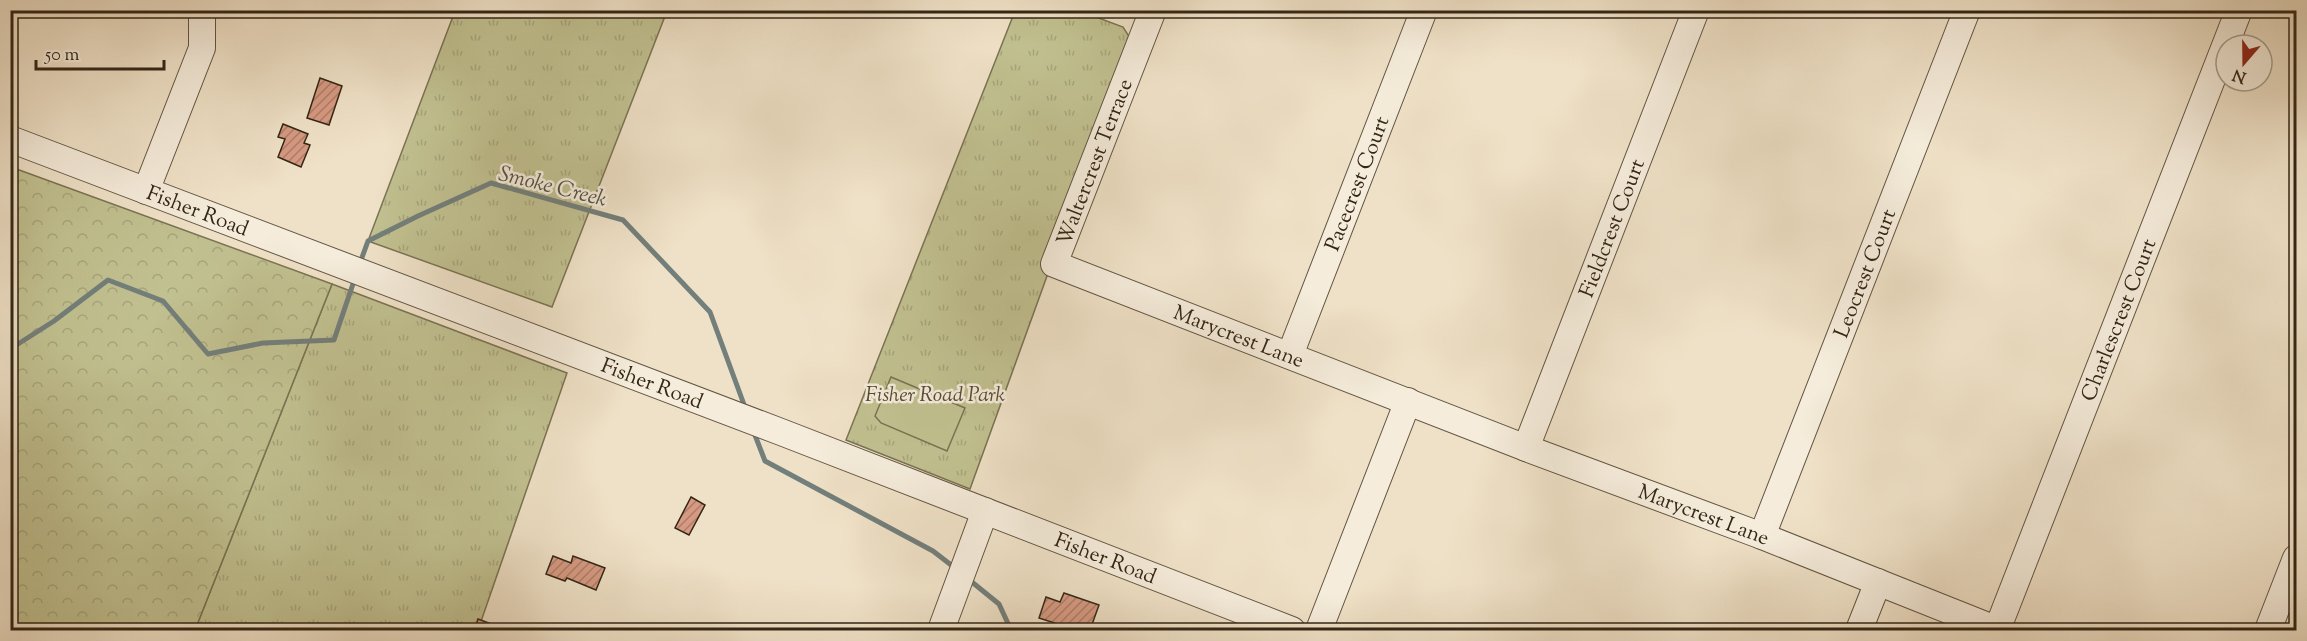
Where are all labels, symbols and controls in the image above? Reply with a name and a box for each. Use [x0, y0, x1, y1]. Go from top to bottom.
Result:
scale bar [36, 33, 164, 71]
north arrow [2214, 33, 2274, 93]
text: 50 m [44, 43, 80, 69]
text: N [2230, 62, 2250, 88]
street label: Waltercrest Terrace [1050, 75, 1141, 250]
street label: Pacecrest Court [1319, 112, 1398, 256]
street label: Fieldcrest Court [1573, 155, 1654, 302]
water label: Smoke Creek [495, 159, 610, 217]
street label: Fisher Road [142, 179, 253, 245]
street label: Leocrest Court [1828, 205, 1905, 343]
street label: Charlescrest Court [2075, 235, 2165, 406]
street label: Marycrest Lane [1168, 299, 1308, 377]
street label: Fisher Road [596, 352, 707, 418]
park label: Fisher Road Park [865, 381, 1006, 411]
street label: Marycrest Lane [1633, 478, 1773, 554]
street label: Fisher Road [1050, 526, 1160, 593]

